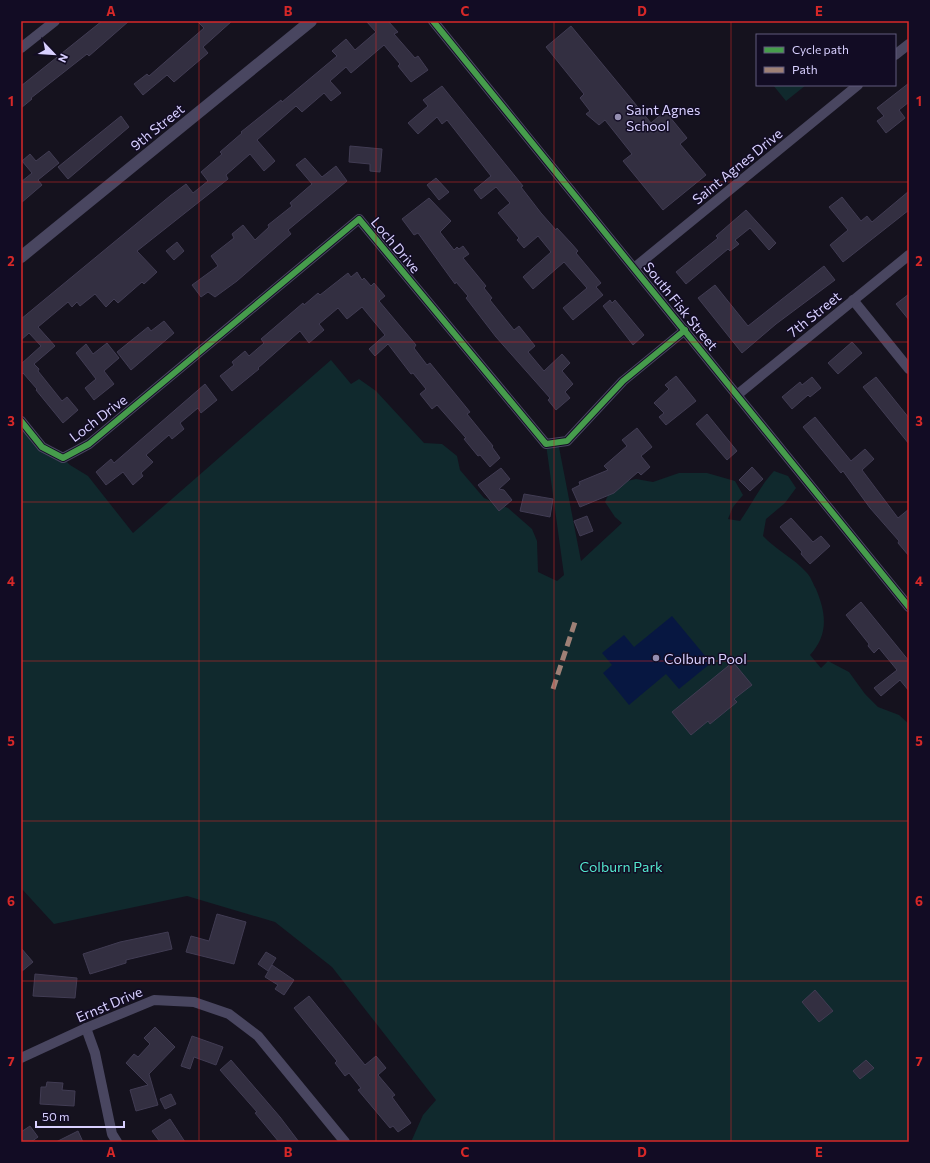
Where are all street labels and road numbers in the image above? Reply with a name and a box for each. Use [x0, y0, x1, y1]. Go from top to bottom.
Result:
street label: 9th Street [127, 100, 188, 154]
street label: Saint Agnes Drive [689, 125, 785, 207]
street label: Loch Drive [368, 214, 424, 276]
street label: South Fisk Street [640, 258, 722, 354]
street label: 7th Street [784, 287, 844, 341]
street label: Loch Drive [66, 391, 130, 445]
street label: Ernst Drive [73, 982, 145, 1026]

